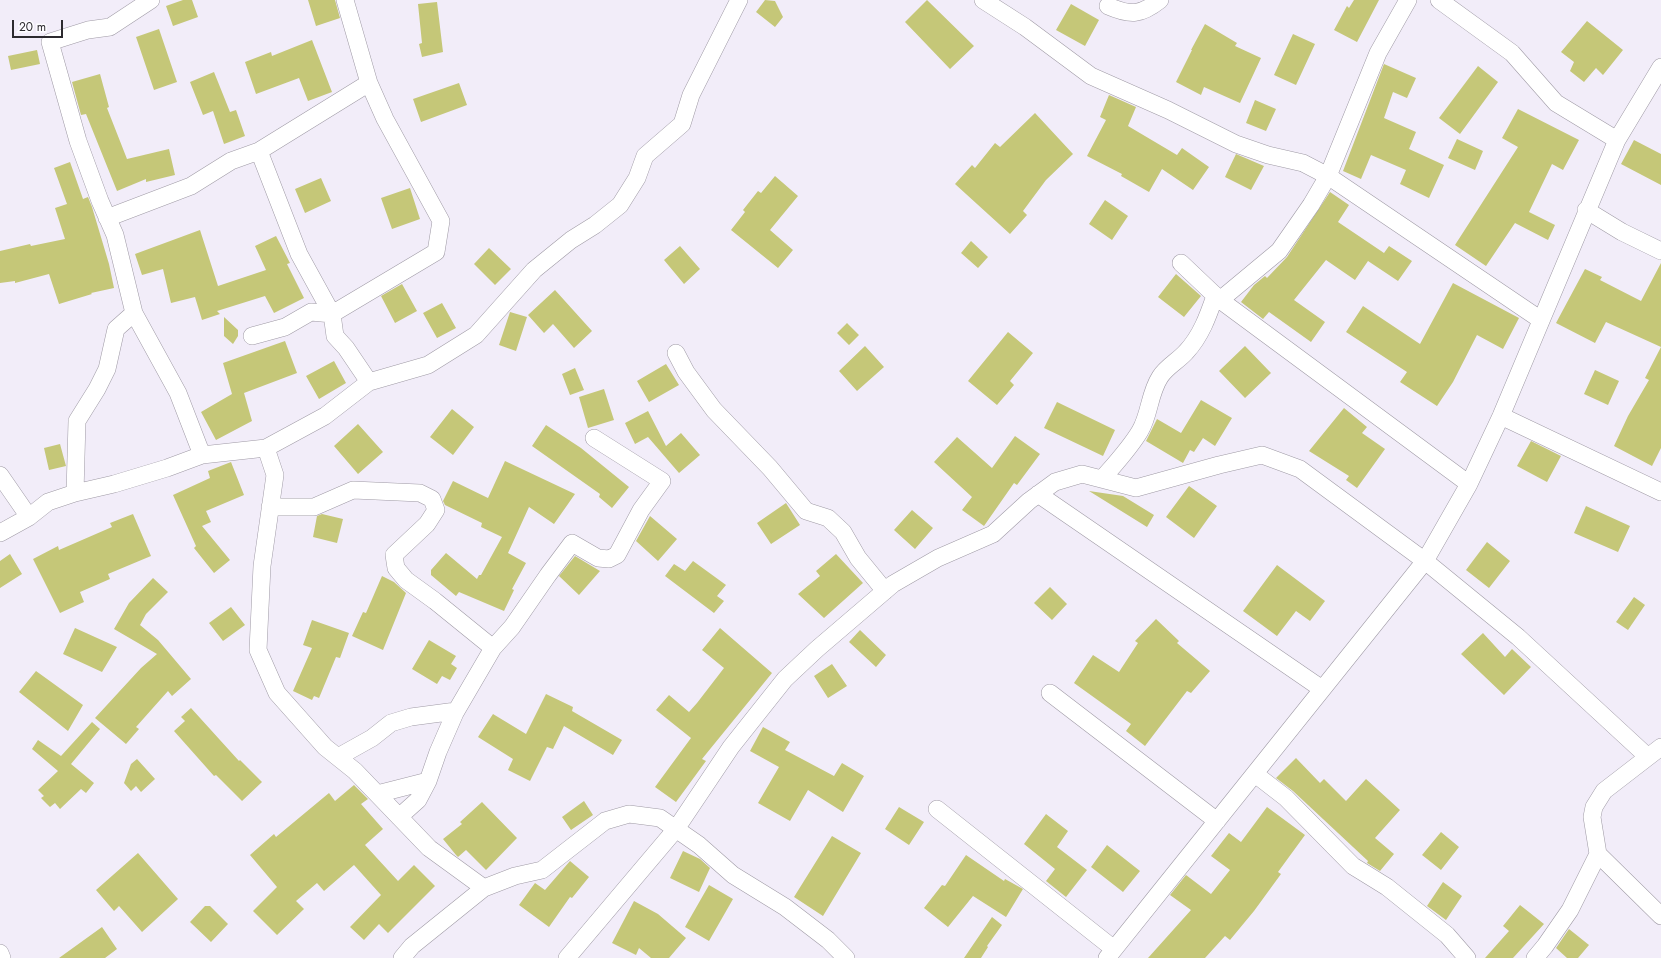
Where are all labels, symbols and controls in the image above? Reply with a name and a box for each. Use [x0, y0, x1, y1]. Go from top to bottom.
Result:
scale bar [14, 12, 65, 38]
text: 20 m [19, 18, 46, 36]

